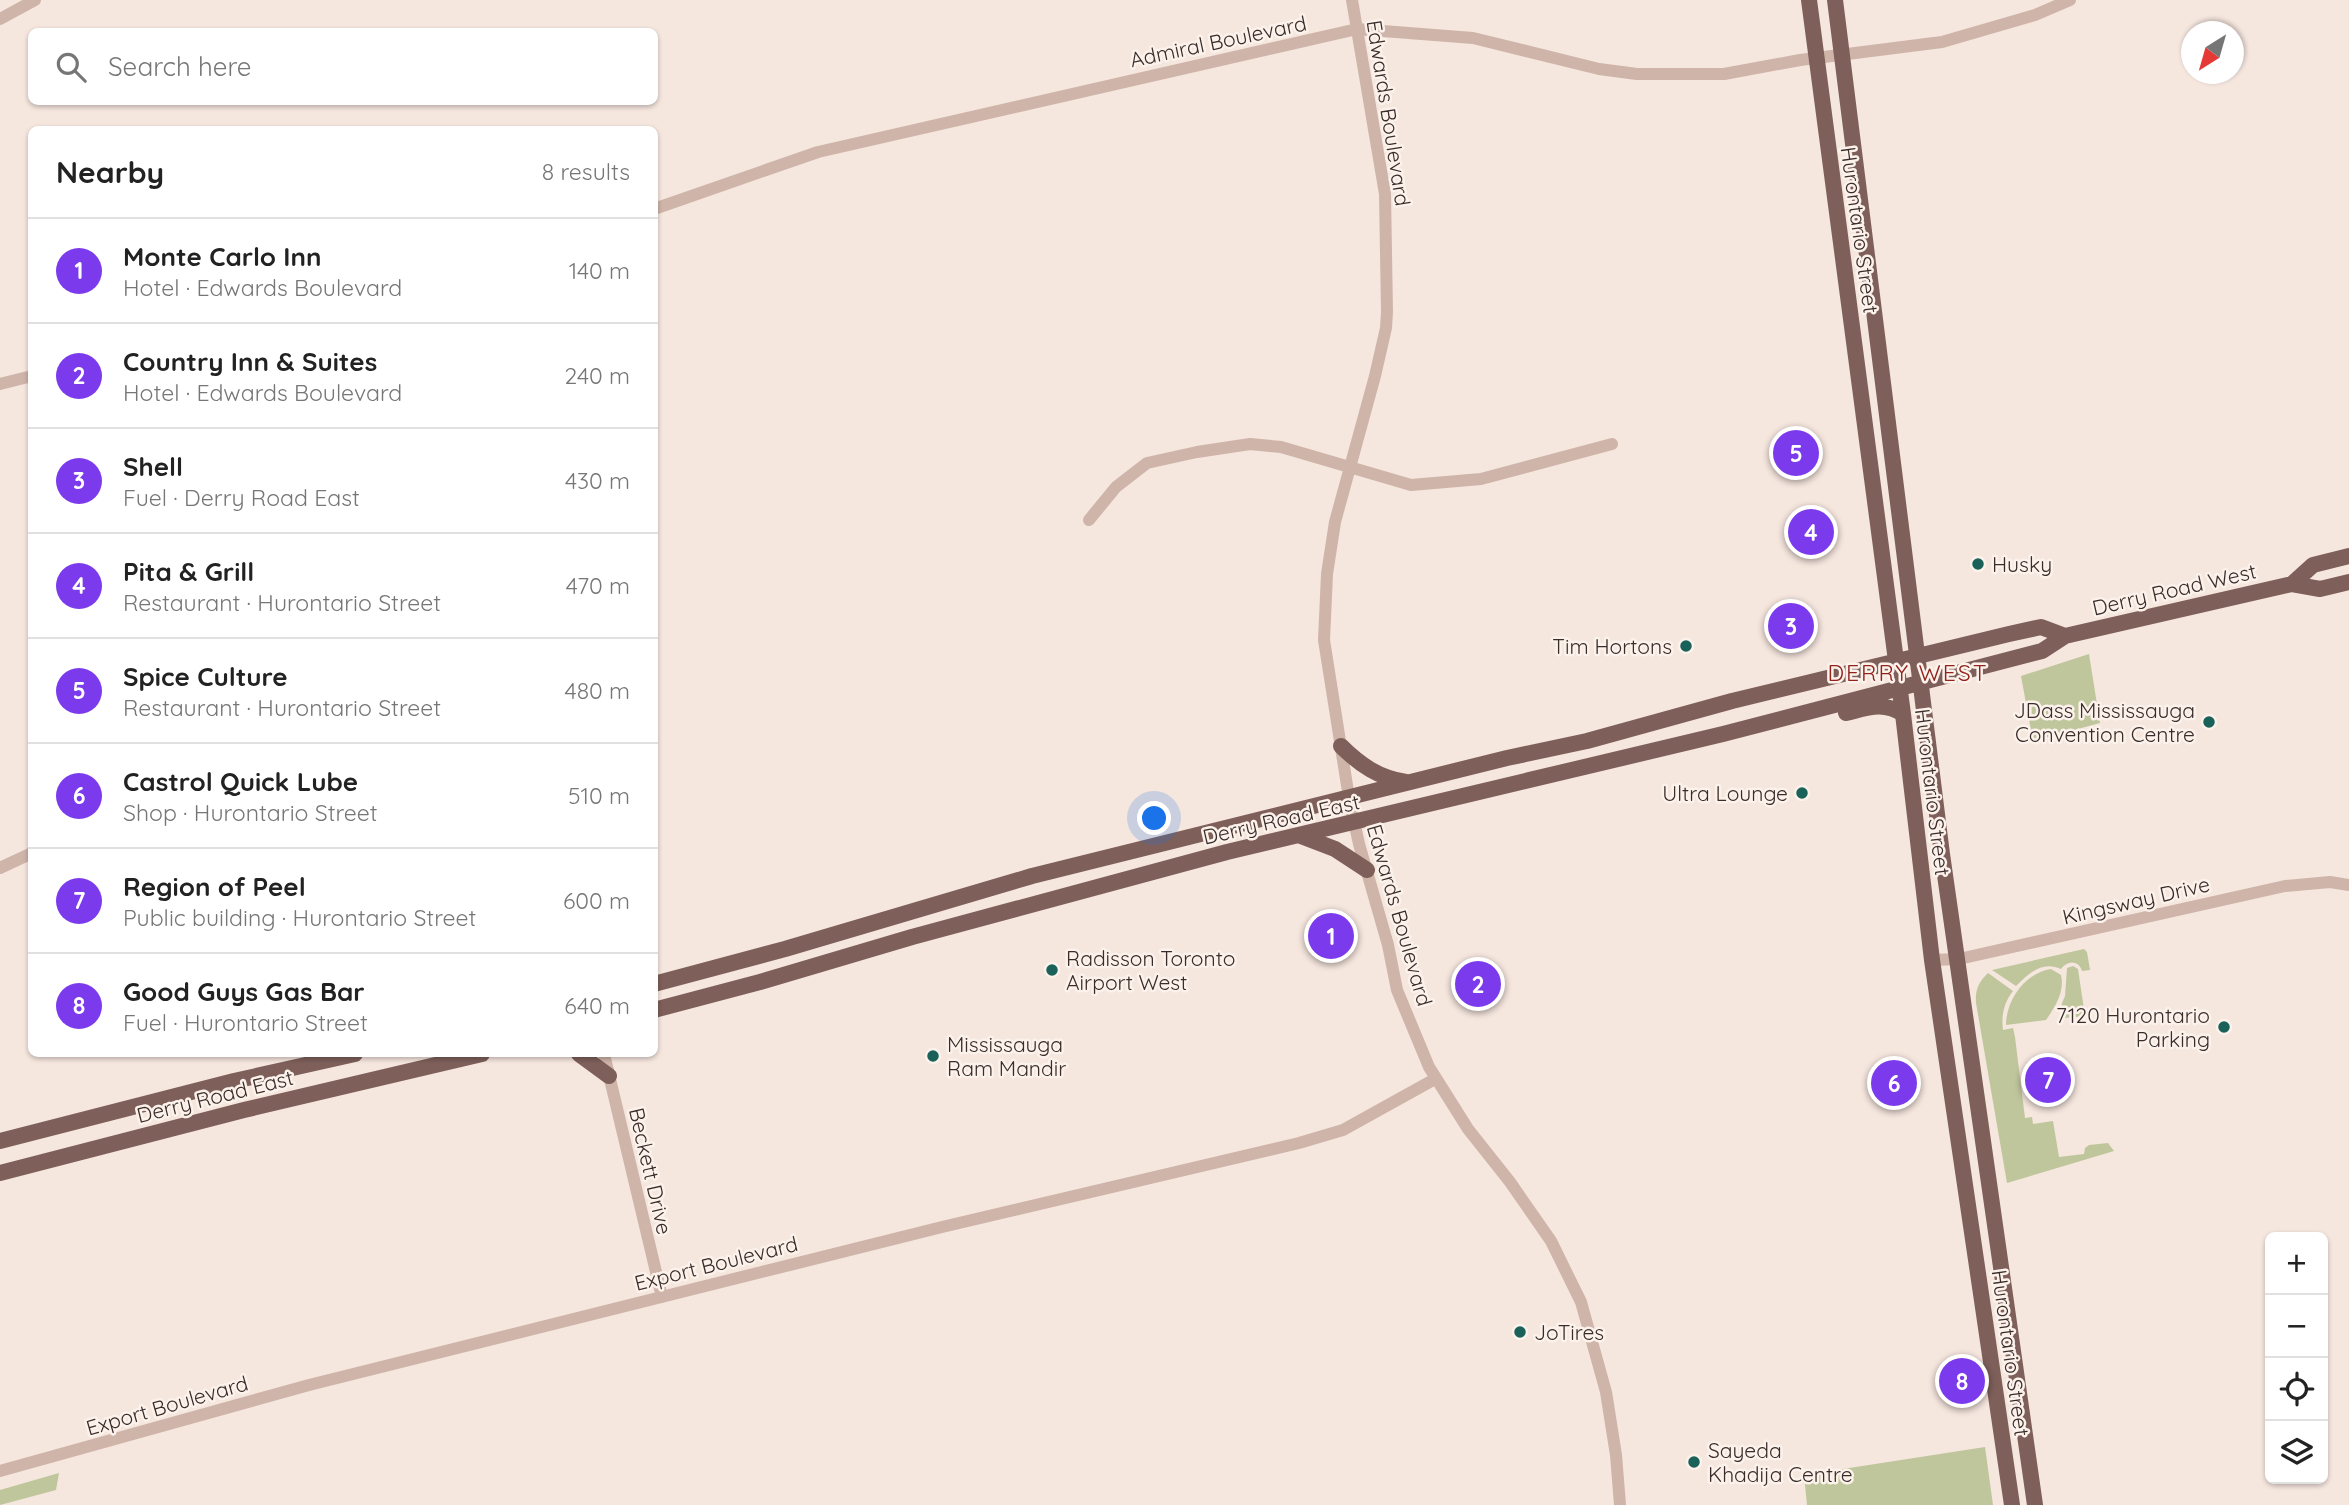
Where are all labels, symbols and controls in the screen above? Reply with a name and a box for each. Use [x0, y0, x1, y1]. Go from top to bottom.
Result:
street label: Admiral Boulevard [1127, 10, 1309, 72]
street label: Edwards Boulevard [1361, 18, 1417, 208]
north arrow [2181, 21, 2244, 84]
search box [28, 28, 658, 105]
icon: search [52, 48, 90, 86]
text: Search here [108, 50, 252, 83]
street label: Hurontario Street [1835, 145, 1885, 315]
text: Nearby [56, 153, 164, 191]
text: 8 results [542, 157, 630, 186]
text: Monte Carlo Inn [123, 240, 321, 273]
text: 1 [75, 256, 83, 285]
text: 140 m [569, 256, 630, 285]
text: Hotel · Edwards Boulevard [123, 273, 402, 302]
text: Country Inn & Suites [123, 345, 377, 378]
text: 2 [72, 361, 86, 390]
text: 240 m [565, 361, 630, 390]
text: Hotel · Edwards Boulevard [123, 378, 402, 407]
pin: 5 [1773, 427, 1819, 479]
text: Shell [123, 450, 183, 483]
text: 3 [73, 466, 85, 495]
text: 430 m [565, 466, 630, 495]
text: Fuel · Derry Road East [123, 483, 360, 512]
pin: 4 [1788, 506, 1834, 558]
place label: Husky [1992, 551, 2052, 577]
text: Pita & Grill [123, 555, 254, 588]
marker: Husky [1970, 556, 1986, 572]
street label: Derry Road West [2089, 557, 2259, 621]
text: 4 [72, 571, 86, 600]
text: 470 m [566, 571, 630, 600]
text: Restaurant · Hurontario Street [123, 588, 441, 617]
pin: 3 [1768, 600, 1814, 652]
place label: Tim Hortons [1552, 633, 1672, 659]
marker: Tim Hortons [1678, 638, 1694, 654]
district label: DERRY WEST [1827, 658, 1989, 687]
text: Spice Culture [123, 660, 288, 693]
text: 5 [72, 676, 86, 705]
text: 480 m [565, 676, 630, 705]
text: Restaurant · Hurontario Street [123, 693, 441, 722]
place label: JDass Mississauga Convention Centre [2014, 697, 2195, 747]
street label: Hurontario Street [1910, 707, 1956, 877]
marker: JDass Mississauga Convention Centre [2201, 714, 2217, 730]
text: Castrol Quick Lube [123, 765, 358, 798]
place label: Ultra Lounge [1662, 780, 1788, 806]
text: 6 [73, 781, 85, 810]
text: 510 m [568, 781, 630, 810]
marker: Ultra Lounge [1794, 785, 1810, 801]
street label: Derry Road East [1200, 788, 1362, 850]
text: Shop · Hurontario Street [123, 798, 378, 827]
your location [1137, 801, 1171, 835]
street label: Edwards Boulevard [1362, 821, 1438, 1009]
text: Region of Peel [123, 870, 306, 903]
street label: Kingsway Drive [2060, 870, 2212, 930]
text: 7 [73, 886, 85, 915]
text: 600 m [563, 886, 630, 915]
text: Public building · Hurontario Street [123, 903, 476, 932]
pin: 1 [1308, 910, 1354, 962]
place label: Radisson Toronto Airport West [1066, 945, 1235, 995]
pin: 2 [1455, 958, 1501, 1010]
marker: Radisson Toronto Airport West [1044, 962, 1060, 978]
text: Good Guys Gas Bar [123, 975, 365, 1008]
text: 8 [73, 991, 85, 1020]
text: 640 m [564, 991, 630, 1020]
place label: 7120 Hurontario Parking [2056, 1002, 2210, 1052]
text: Fuel · Hurontario Street [123, 1008, 368, 1037]
marker: 7120 Hurontario Parking [2216, 1019, 2232, 1035]
place label: Mississauga Ram Mandir [947, 1031, 1066, 1081]
marker: Mississauga Ram Mandir [925, 1048, 941, 1064]
pin: 7 [2025, 1054, 2071, 1106]
pin: 6 [1871, 1057, 1917, 1109]
street label: Derry Road East [134, 1064, 296, 1128]
street label: Beckett Drive [624, 1105, 678, 1237]
street label: Export Boulevard [632, 1230, 800, 1296]
map controls [2265, 1232, 2328, 1484]
button: + [2265, 1232, 2328, 1295]
street label: Hurontario Street [1986, 1268, 2036, 1438]
button: − [2265, 1295, 2328, 1358]
place label: JoTires [1534, 1319, 1604, 1345]
marker: JoTires [1512, 1324, 1528, 1340]
pin: 8 [1939, 1355, 1985, 1407]
button: locate [2265, 1358, 2328, 1421]
street label: Export Boulevard [83, 1369, 251, 1441]
button: layers [2265, 1421, 2328, 1484]
place label: Sayeda Khadija Centre [1708, 1437, 1853, 1487]
marker: Sayeda Khadija Centre [1686, 1454, 1702, 1470]

